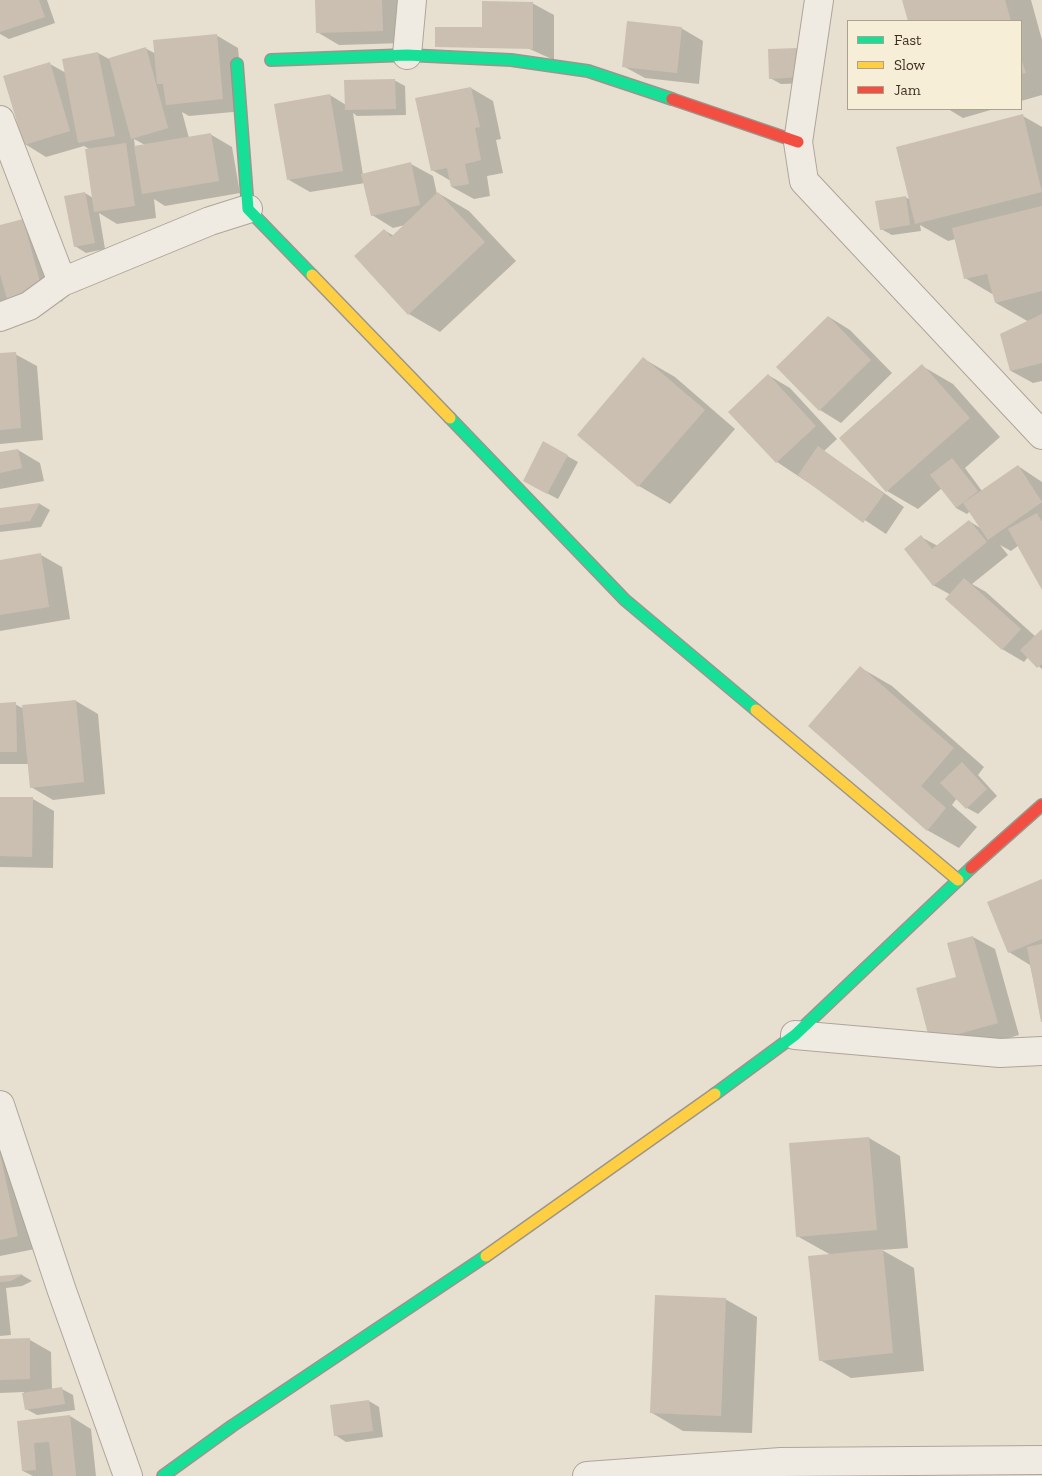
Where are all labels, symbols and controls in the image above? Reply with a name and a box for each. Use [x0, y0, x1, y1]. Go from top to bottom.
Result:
legend [847, 20, 1022, 110]
text: Fast [894, 31, 922, 49]
text: Slow [894, 56, 925, 74]
text: Jam [894, 81, 921, 99]

